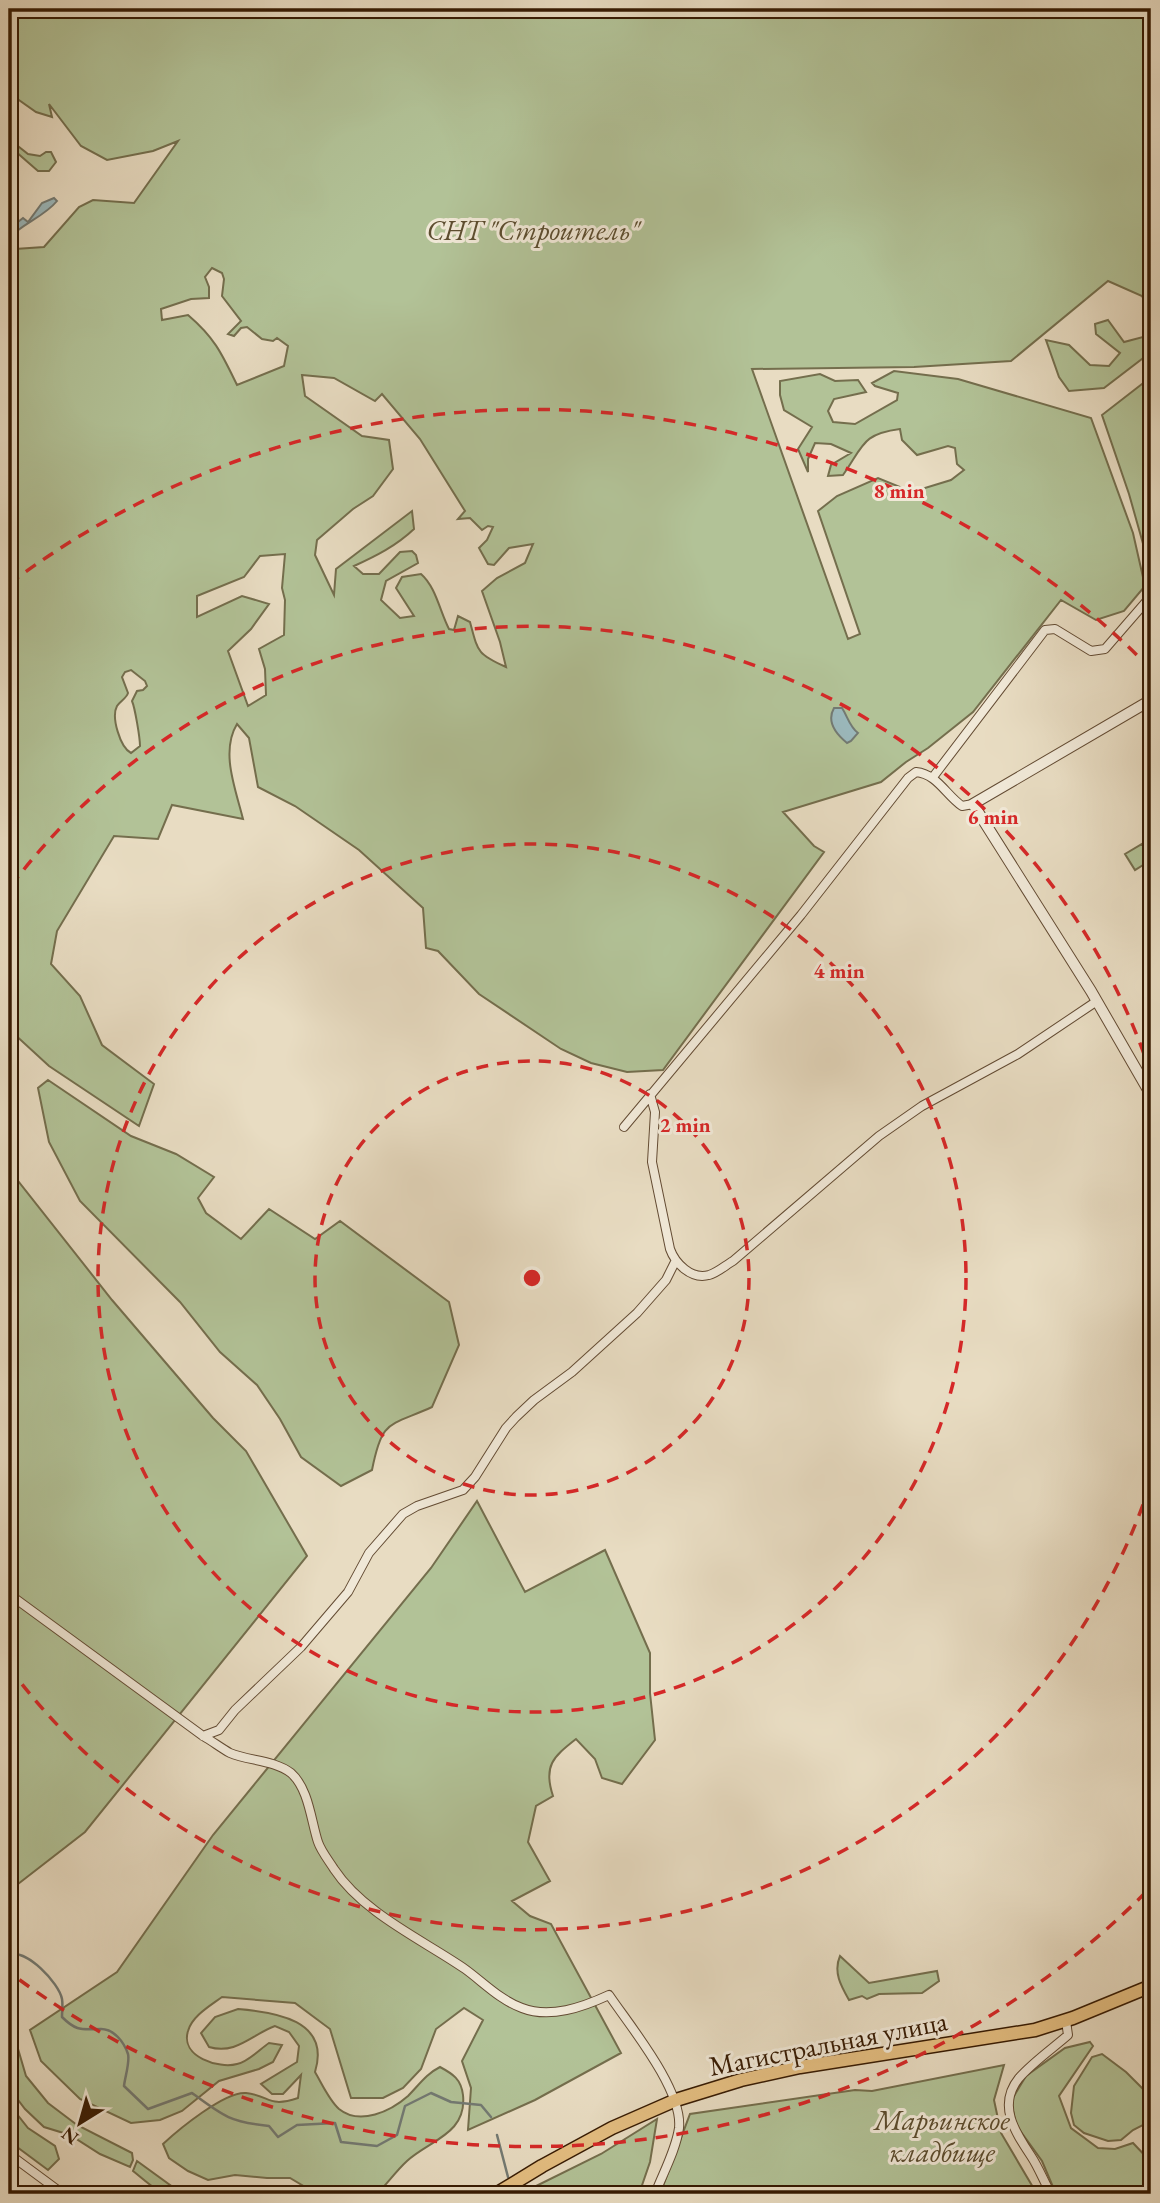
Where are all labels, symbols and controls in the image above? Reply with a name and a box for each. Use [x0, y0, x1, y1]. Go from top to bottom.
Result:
park label: СНТ "Строитель" [426, 212, 642, 248]
text: 8 min [873, 477, 925, 504]
text: 6 min [967, 803, 1019, 830]
text: 4 min [813, 957, 865, 984]
text: 2 min [659, 1111, 711, 1138]
centre of rings [520, 1266, 544, 1290]
street label: Магистральная улица [706, 2002, 951, 2084]
north arrow [46, 2088, 116, 2158]
park label: Марьинское кладбище [872, 2102, 1010, 2170]
text: N [56, 2121, 84, 2151]

